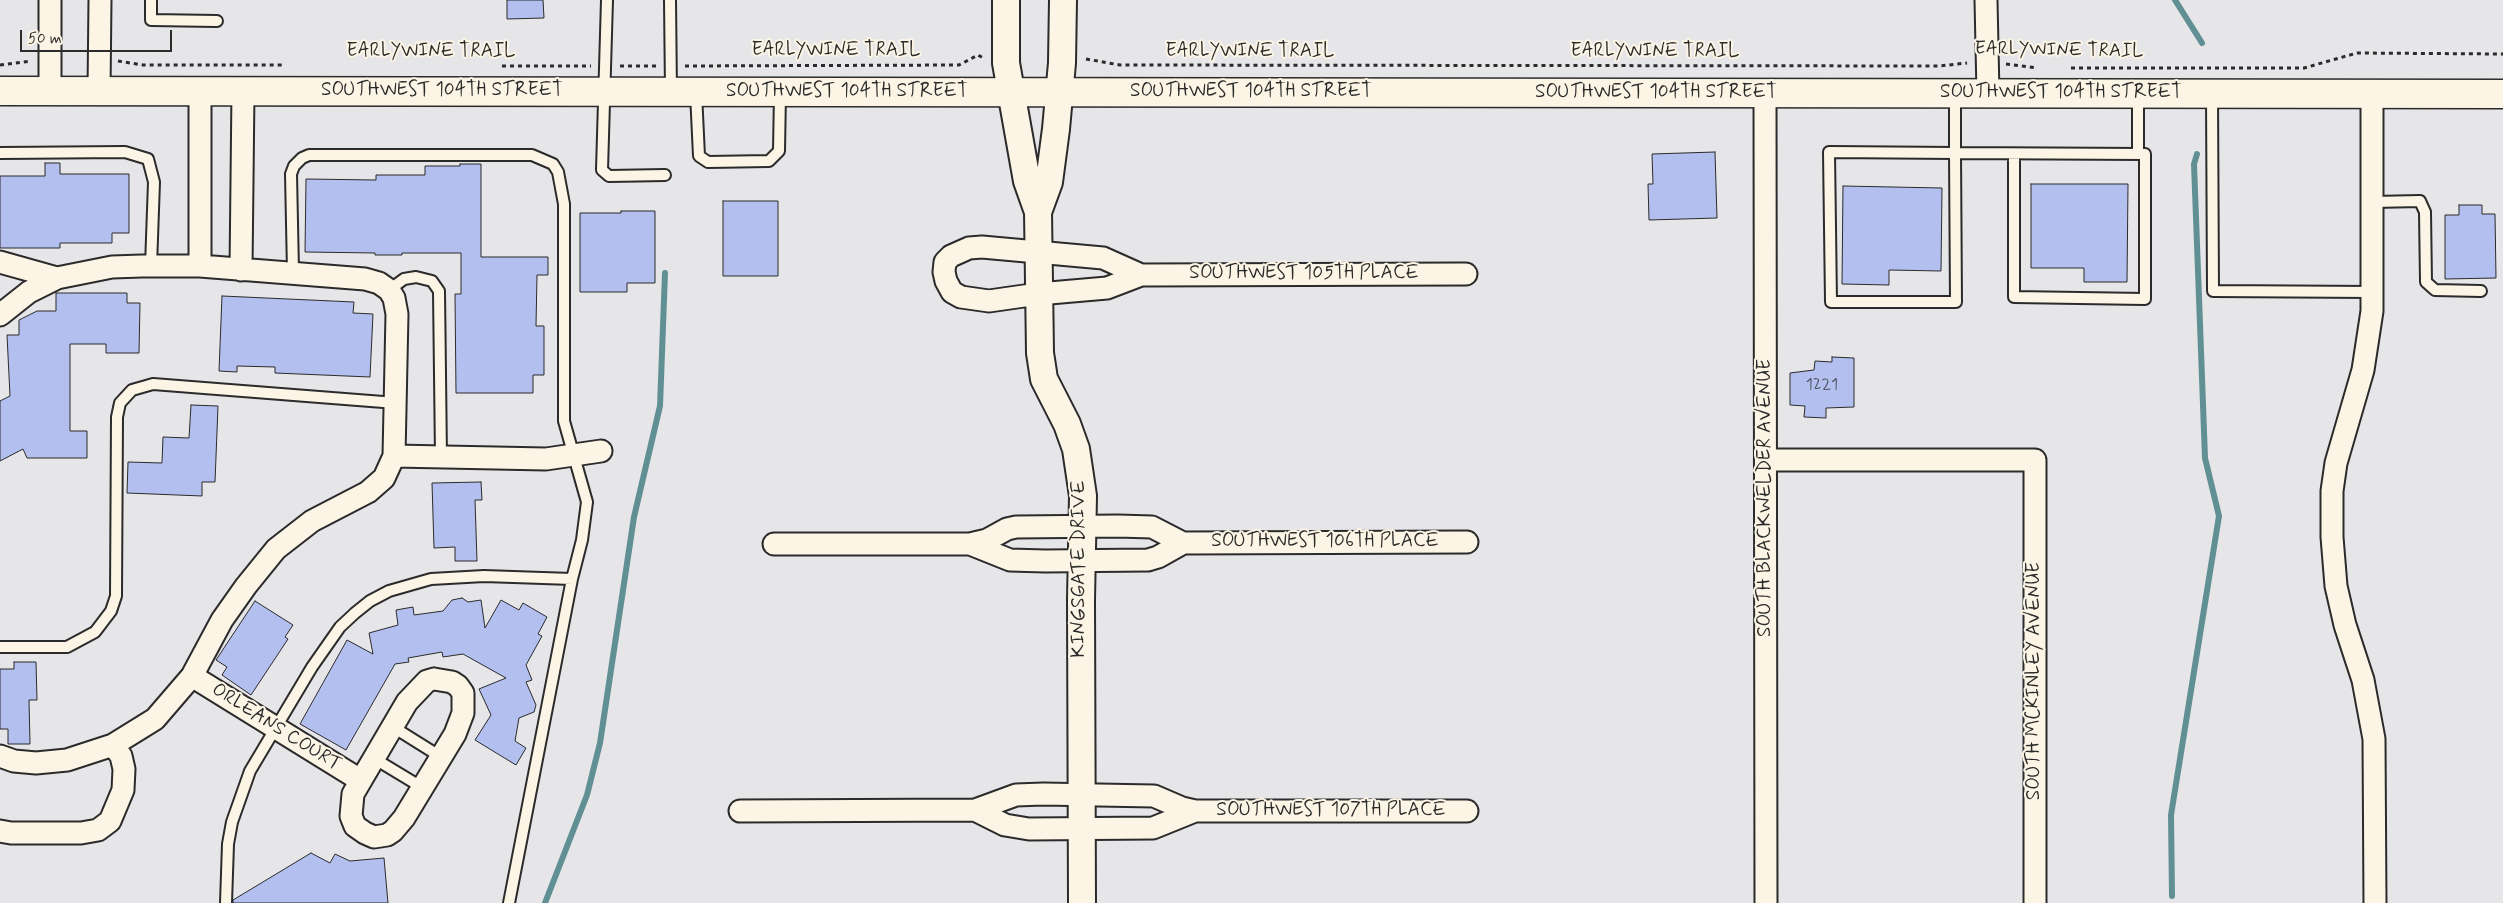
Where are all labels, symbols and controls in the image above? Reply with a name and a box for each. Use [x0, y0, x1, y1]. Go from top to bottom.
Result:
scale bar [22, 20, 175, 52]
text: 50 m [28, 29, 62, 49]
street label: EARLYWINE TRAIL [1974, 38, 2144, 64]
street label: EARLYWINE TRAIL [751, 40, 921, 62]
street label: EARLYWINE TRAIL [346, 41, 516, 63]
street label: EARLYWINE TRAIL [1165, 41, 1335, 63]
street label: EARLYWINE TRAIL [1570, 41, 1740, 63]
street label: SOUTHWEST 104TH STREET [321, 80, 563, 102]
street label: SOUTHWEST 104TH STREET [726, 81, 968, 103]
street label: SOUTHWEST 104TH STREET [1130, 81, 1372, 103]
street label: SOUTHWEST 104TH STREET [1535, 82, 1777, 104]
street label: SOUTHWEST 104TH STREET [1940, 82, 2182, 104]
street label: SOUTHWEST 105TH PLACE [1189, 263, 1419, 285]
street label: SOUTH BLACKWELDER AVENUE [1755, 359, 1777, 637]
house number: 1221 [1806, 376, 1838, 396]
street label: KINGSGATE DRIVE [1069, 480, 1091, 658]
street label: SOUTHWEST 106TH PLACE [1211, 531, 1439, 553]
street label: SOUTH MCKINLEY AVENUE [2024, 562, 2046, 800]
street label: ORLEANS COURT [207, 679, 345, 777]
street label: SOUTHWEST 107TH PLACE [1216, 800, 1446, 822]

